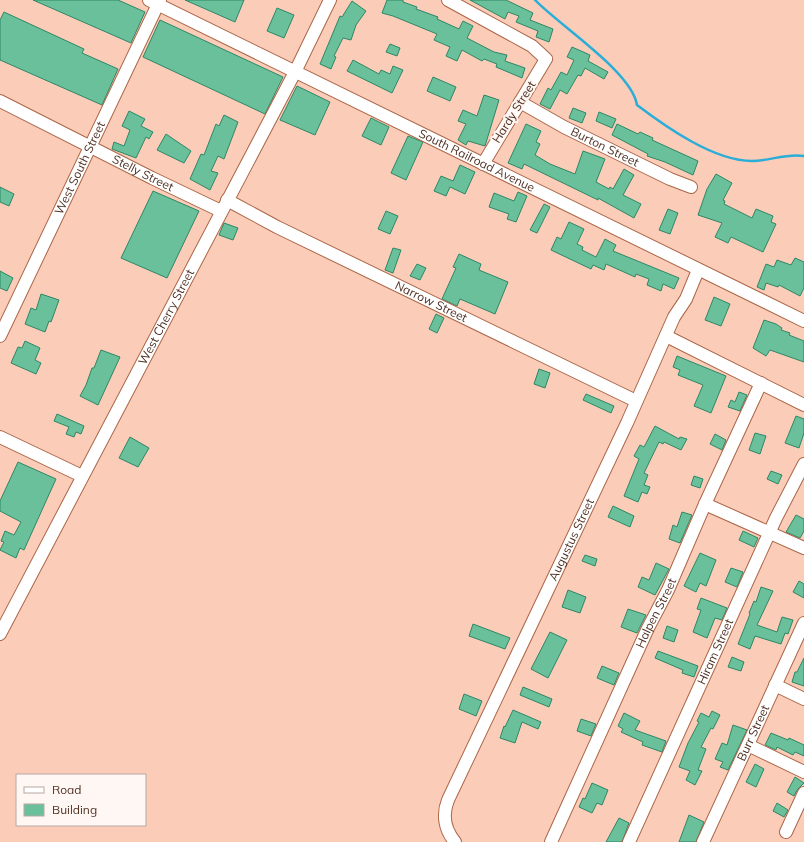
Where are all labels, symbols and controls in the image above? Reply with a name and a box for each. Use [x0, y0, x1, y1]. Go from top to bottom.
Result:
street label: Hardy Street [489, 78, 539, 146]
street label: West South Street [51, 119, 108, 217]
street label: Burton Street [568, 123, 642, 170]
street label: South Railroad Avenue [416, 125, 537, 195]
street label: Stelly Street [110, 151, 176, 194]
street label: West Cherry Street [135, 266, 197, 367]
street label: Narrow Street [393, 277, 470, 325]
street label: Augustus Street [545, 496, 597, 583]
street label: Halpen Street [632, 576, 679, 650]
street label: Hiram Street [694, 616, 736, 687]
street label: Burr Street [733, 702, 772, 763]
legend [16, 774, 146, 826]
text: Road [52, 782, 81, 797]
text: Building [52, 802, 97, 817]

